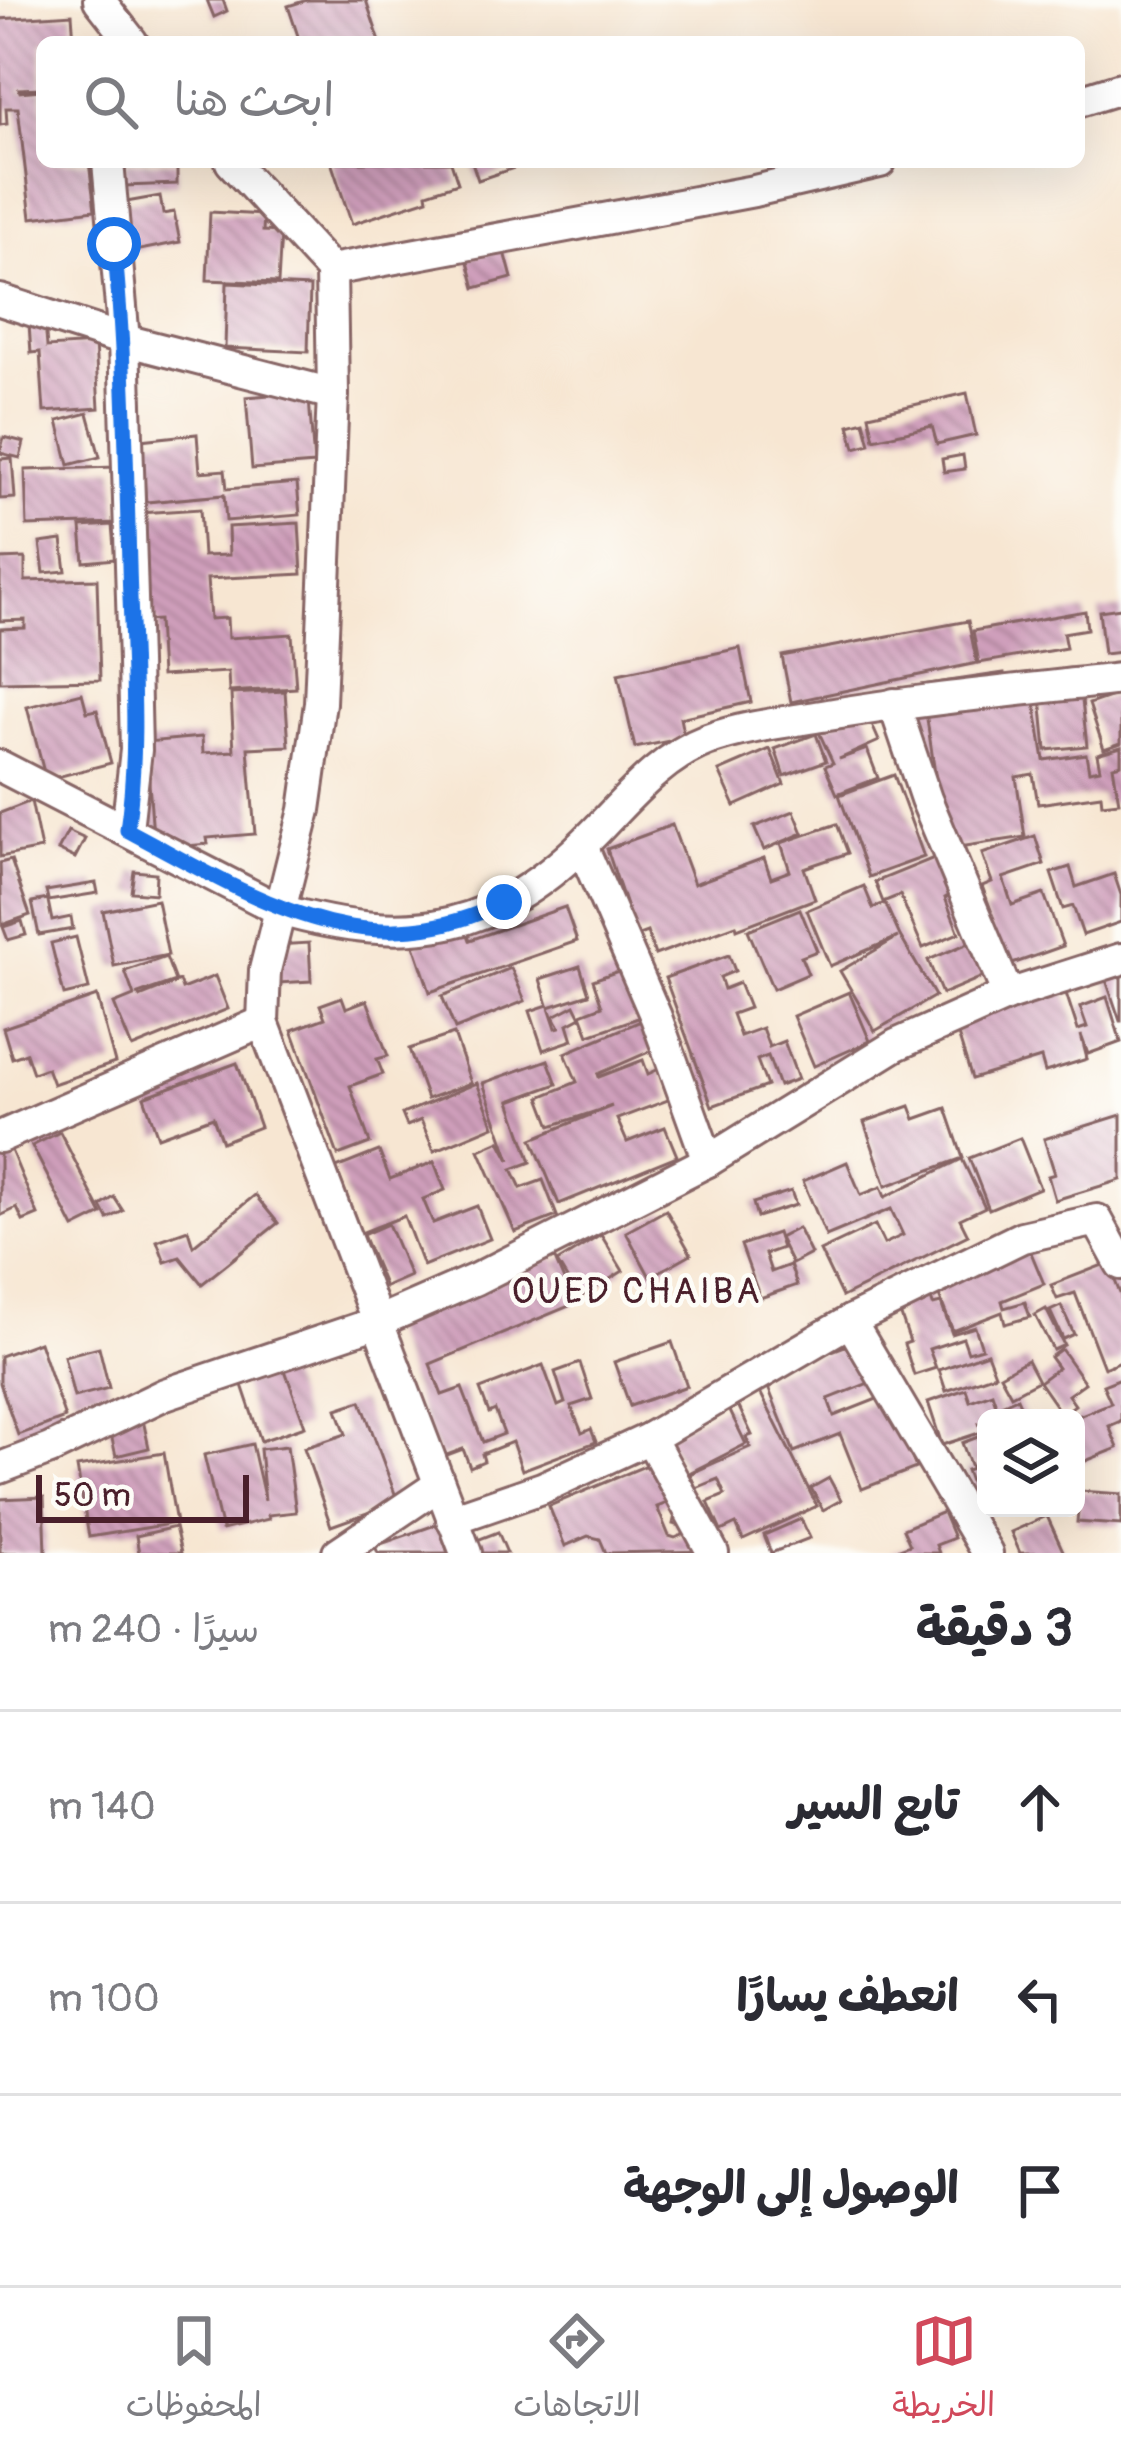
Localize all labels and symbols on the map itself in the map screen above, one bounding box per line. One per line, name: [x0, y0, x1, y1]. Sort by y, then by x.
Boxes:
route start: [87, 217, 141, 271]
route end: [477, 875, 531, 929]
district label: OUED CHAIBA: [511, 1269, 763, 1314]
scale bar: [36, 1469, 249, 1522]

